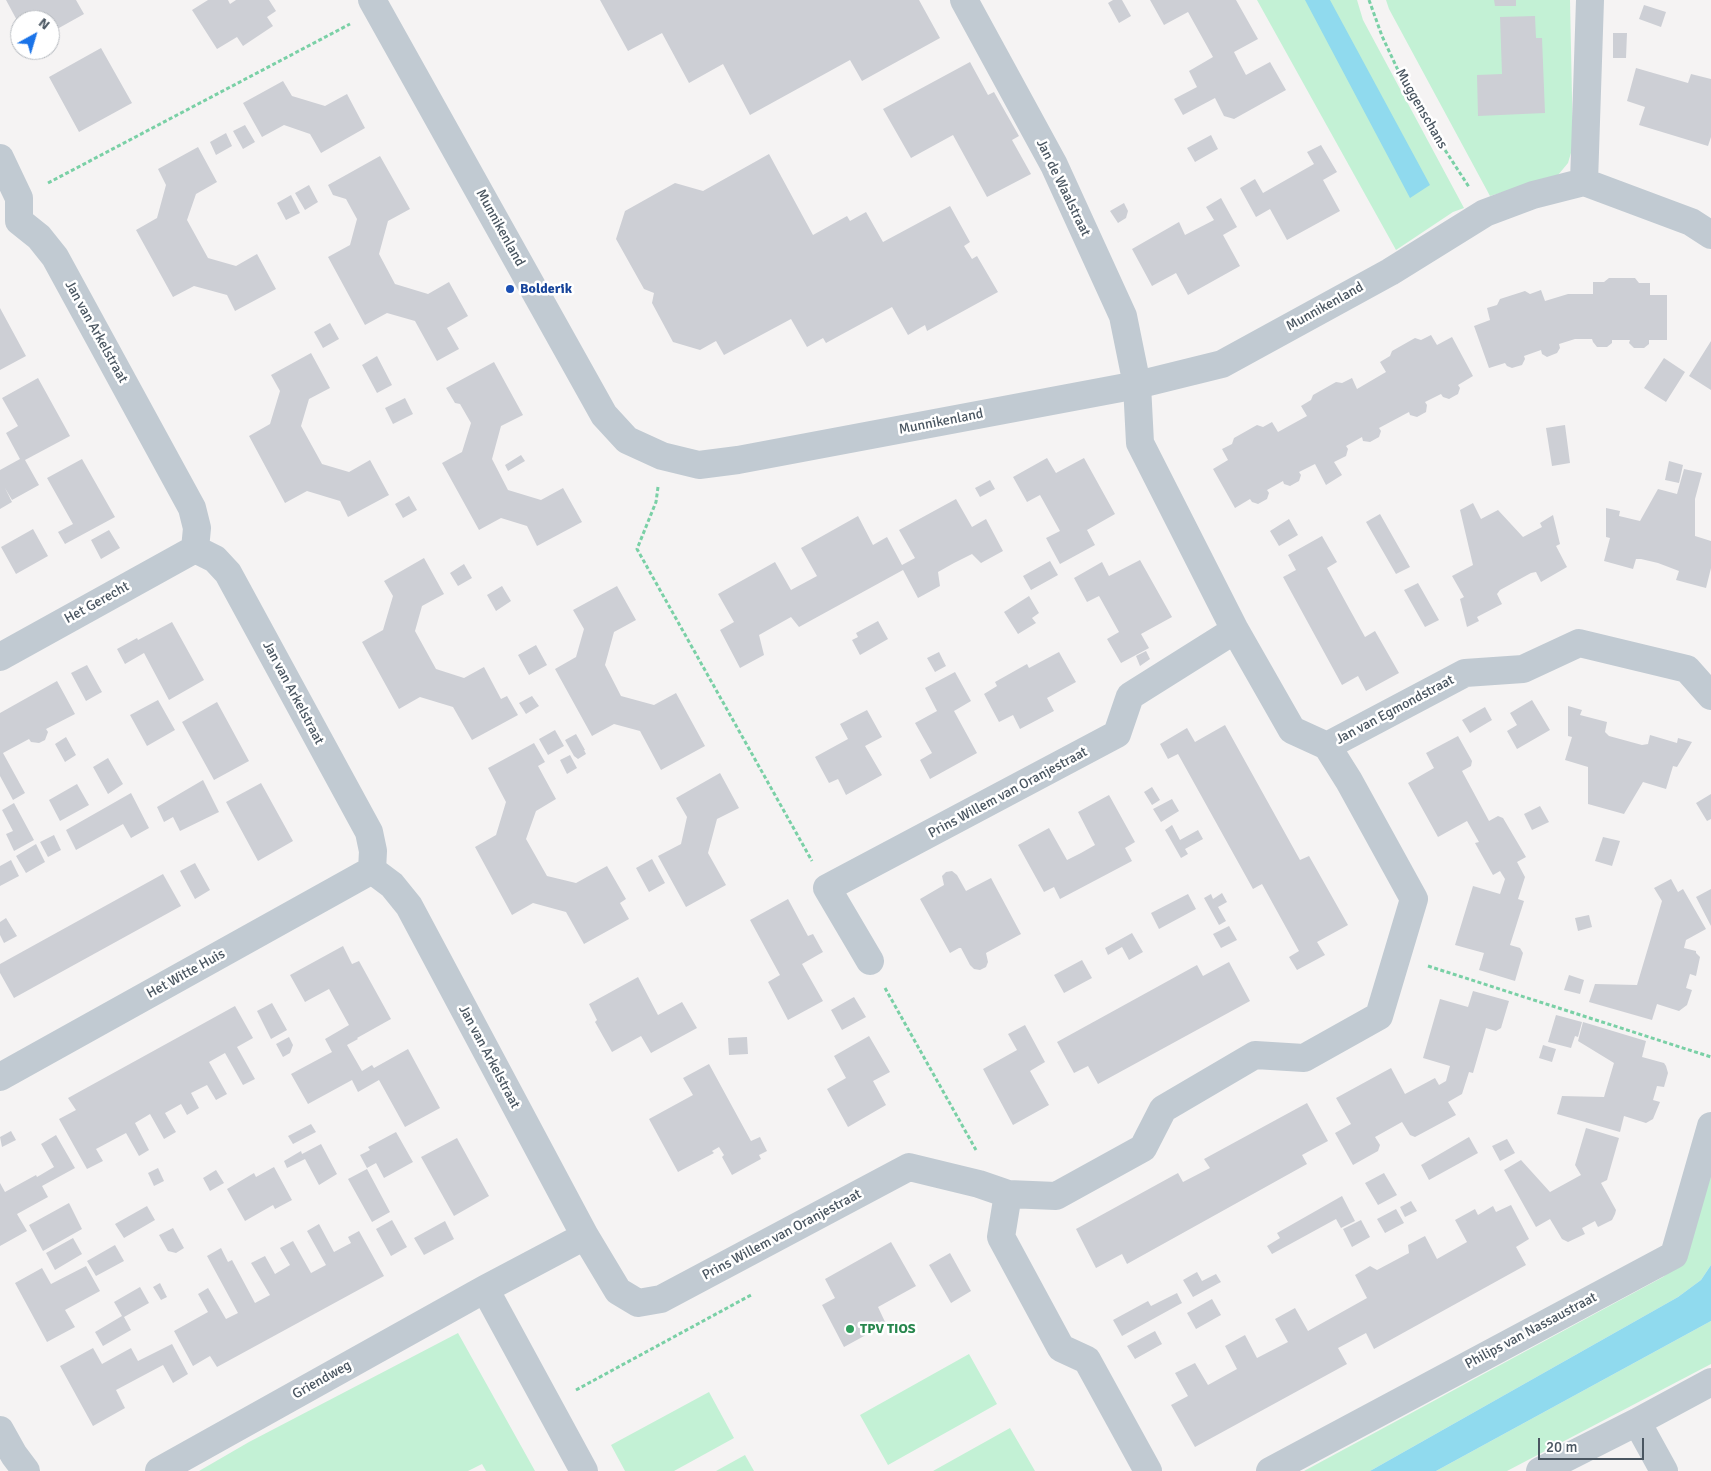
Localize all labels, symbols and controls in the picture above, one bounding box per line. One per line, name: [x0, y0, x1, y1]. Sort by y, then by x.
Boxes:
north arrow: [10, 10, 60, 60]
text: N: [35, 14, 53, 33]
street label: Muggenschans: [1391, 66, 1451, 152]
street label: Jan de Waalstraat: [1032, 137, 1094, 239]
street label: Munnikenland: [472, 186, 528, 270]
street label: Jan van Arkelstraat: [61, 278, 131, 386]
street label: Munnikenland: [1283, 279, 1367, 335]
place label: Bolderik: [520, 281, 572, 297]
marker: Bolderik: [504, 283, 516, 295]
street label: Munnikenland: [897, 406, 985, 438]
street label: Het Gerecht: [62, 578, 132, 628]
street label: Jan van Arkelstraat: [259, 639, 327, 747]
street label: Jan van Egmondstraat: [1333, 672, 1457, 748]
street label: Prins Willem van Oranjestraat: [926, 744, 1090, 842]
street label: Het Witte Huis: [144, 946, 228, 1002]
street label: Jan van Arkelstraat: [455, 1003, 523, 1111]
street label: Prins Willem van Oranjestraat: [700, 1186, 864, 1284]
street label: Philips van Nassaustraat: [1462, 1289, 1600, 1373]
place label: TPV TIOS: [860, 1321, 916, 1337]
marker: TPV TIOS: [844, 1323, 856, 1335]
street label: Griendweg: [290, 1357, 354, 1403]
scale bar: [1541, 1428, 1647, 1460]
text: 20 m: [1546, 1438, 1577, 1456]

